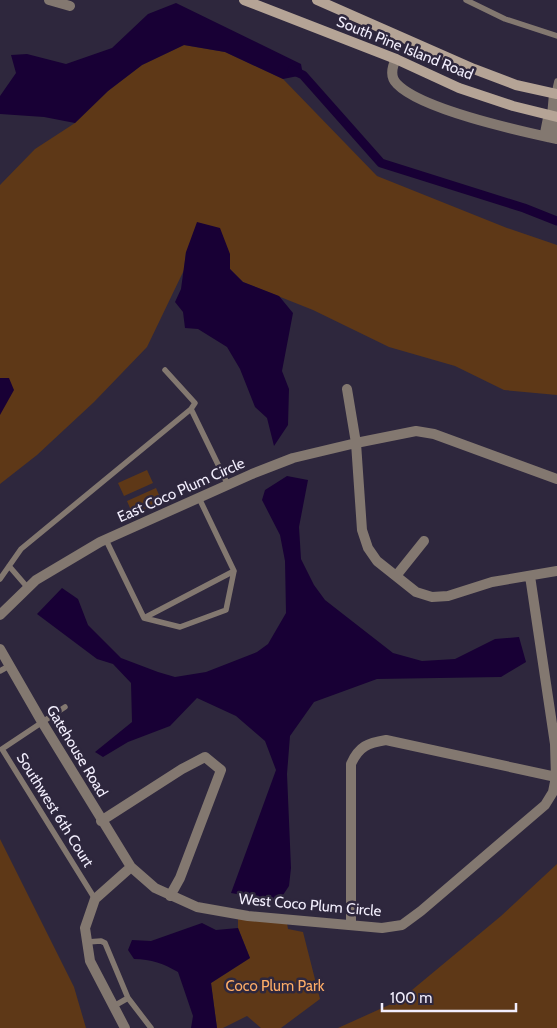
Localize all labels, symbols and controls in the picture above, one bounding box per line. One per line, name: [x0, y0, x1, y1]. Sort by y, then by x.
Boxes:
street label: South Pine Island Road: [334, 12, 476, 84]
street label: East Coco Plum Circle: [114, 454, 248, 526]
street label: Gatehouse Road: [43, 702, 111, 800]
street label: Southwest 6th Court: [13, 750, 97, 870]
street label: West Coco Plum Circle: [238, 890, 383, 920]
park label: Coco Plum Park: [225, 977, 325, 995]
scale bar: [382, 980, 516, 1012]
text: 100 m: [390, 989, 432, 1007]

